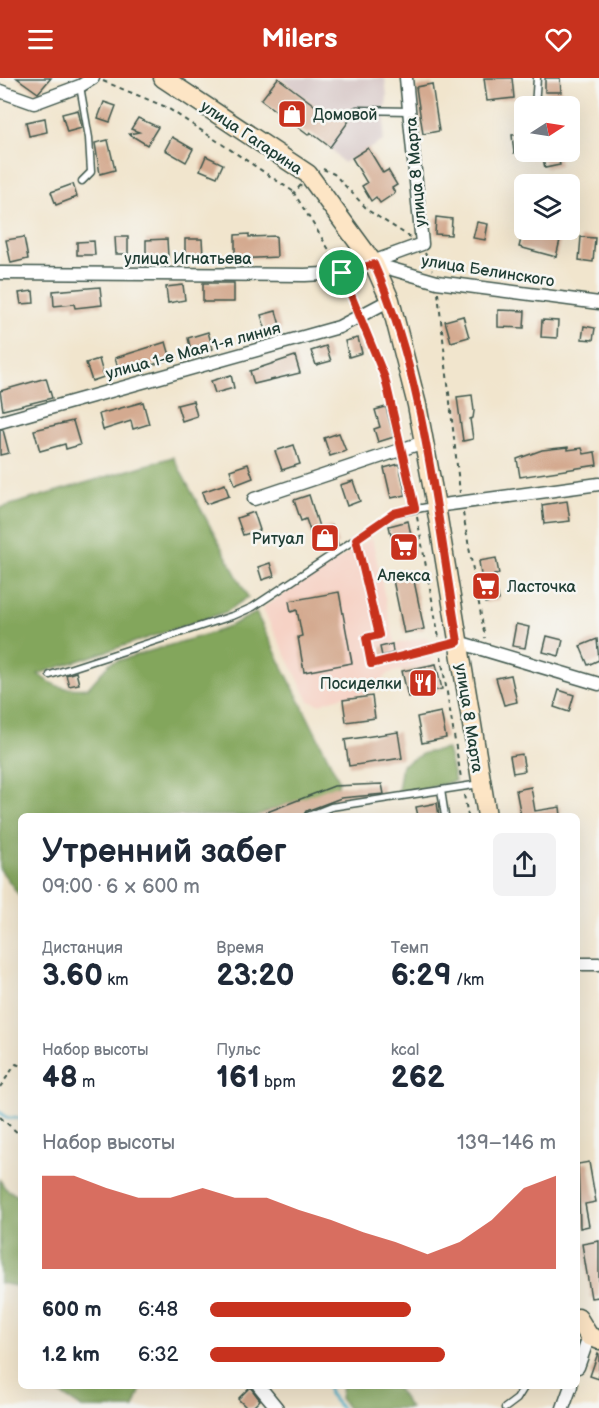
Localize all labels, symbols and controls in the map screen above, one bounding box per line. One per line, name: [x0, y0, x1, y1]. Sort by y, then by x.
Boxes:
icon: menu: [24, 23, 57, 56]
text: Milers: [261, 23, 338, 55]
icon: heart: [542, 23, 575, 56]
north arrow: [514, 96, 580, 162]
map controls: [514, 96, 580, 240]
street label: улица Гагарина: [197, 97, 306, 180]
shop icon: Домовой: [276, 98, 308, 130]
place label: Домовой: [313, 106, 377, 125]
street label: улица 8 Марта: [402, 116, 431, 228]
button: layers: [514, 174, 580, 240]
pin: [316, 247, 367, 298]
street label: улица Игнатьева: [124, 250, 252, 269]
street label: улица Белинского: [420, 252, 556, 291]
icon: arrive: [325, 256, 358, 289]
street label: улица 1-е Мая 1-я линия: [104, 319, 283, 384]
shop icon: Ритуал: [309, 522, 341, 554]
place label: Ритуал: [252, 530, 304, 549]
supermarket icon: Алекса: [388, 531, 420, 563]
place label: Алекса: [376, 567, 431, 586]
supermarket icon: Ласточка: [470, 570, 502, 602]
place label: Ласточка: [506, 578, 576, 597]
street label: улица 8 Марта: [451, 662, 487, 775]
restaurant icon: Посиделки: [407, 667, 439, 699]
place label: Посиделки: [320, 675, 402, 694]
text: Утренний забег: [42, 832, 287, 872]
button: share: [493, 833, 556, 896]
text: 09:00 · 6 × 600 m: [42, 875, 200, 899]
text: Дистанция: [42, 939, 123, 958]
text: Время: [216, 939, 264, 958]
text: Темп: [391, 939, 429, 958]
text: 3.60: [42, 958, 103, 994]
text: 23:20: [216, 958, 294, 994]
text: 6:29: [391, 958, 452, 994]
text: km: [103, 971, 128, 990]
text: /km: [452, 971, 484, 990]
text: Набор высоты: [42, 1041, 149, 1060]
text: Пульс: [216, 1041, 261, 1060]
text: kcal: [391, 1041, 419, 1060]
text: 48: [42, 1060, 78, 1096]
text: 161: [216, 1060, 260, 1096]
text: 262: [391, 1060, 445, 1096]
text: m: [78, 1073, 95, 1092]
text: bpm: [260, 1073, 296, 1092]
text: Набор высоты: [42, 1131, 175, 1155]
text: 139–146 m: [457, 1131, 556, 1155]
text: 600 m: [42, 1298, 102, 1322]
text: 6:48: [138, 1298, 178, 1322]
text: 1.2 km: [42, 1343, 100, 1367]
text: 6:32: [138, 1343, 178, 1367]

